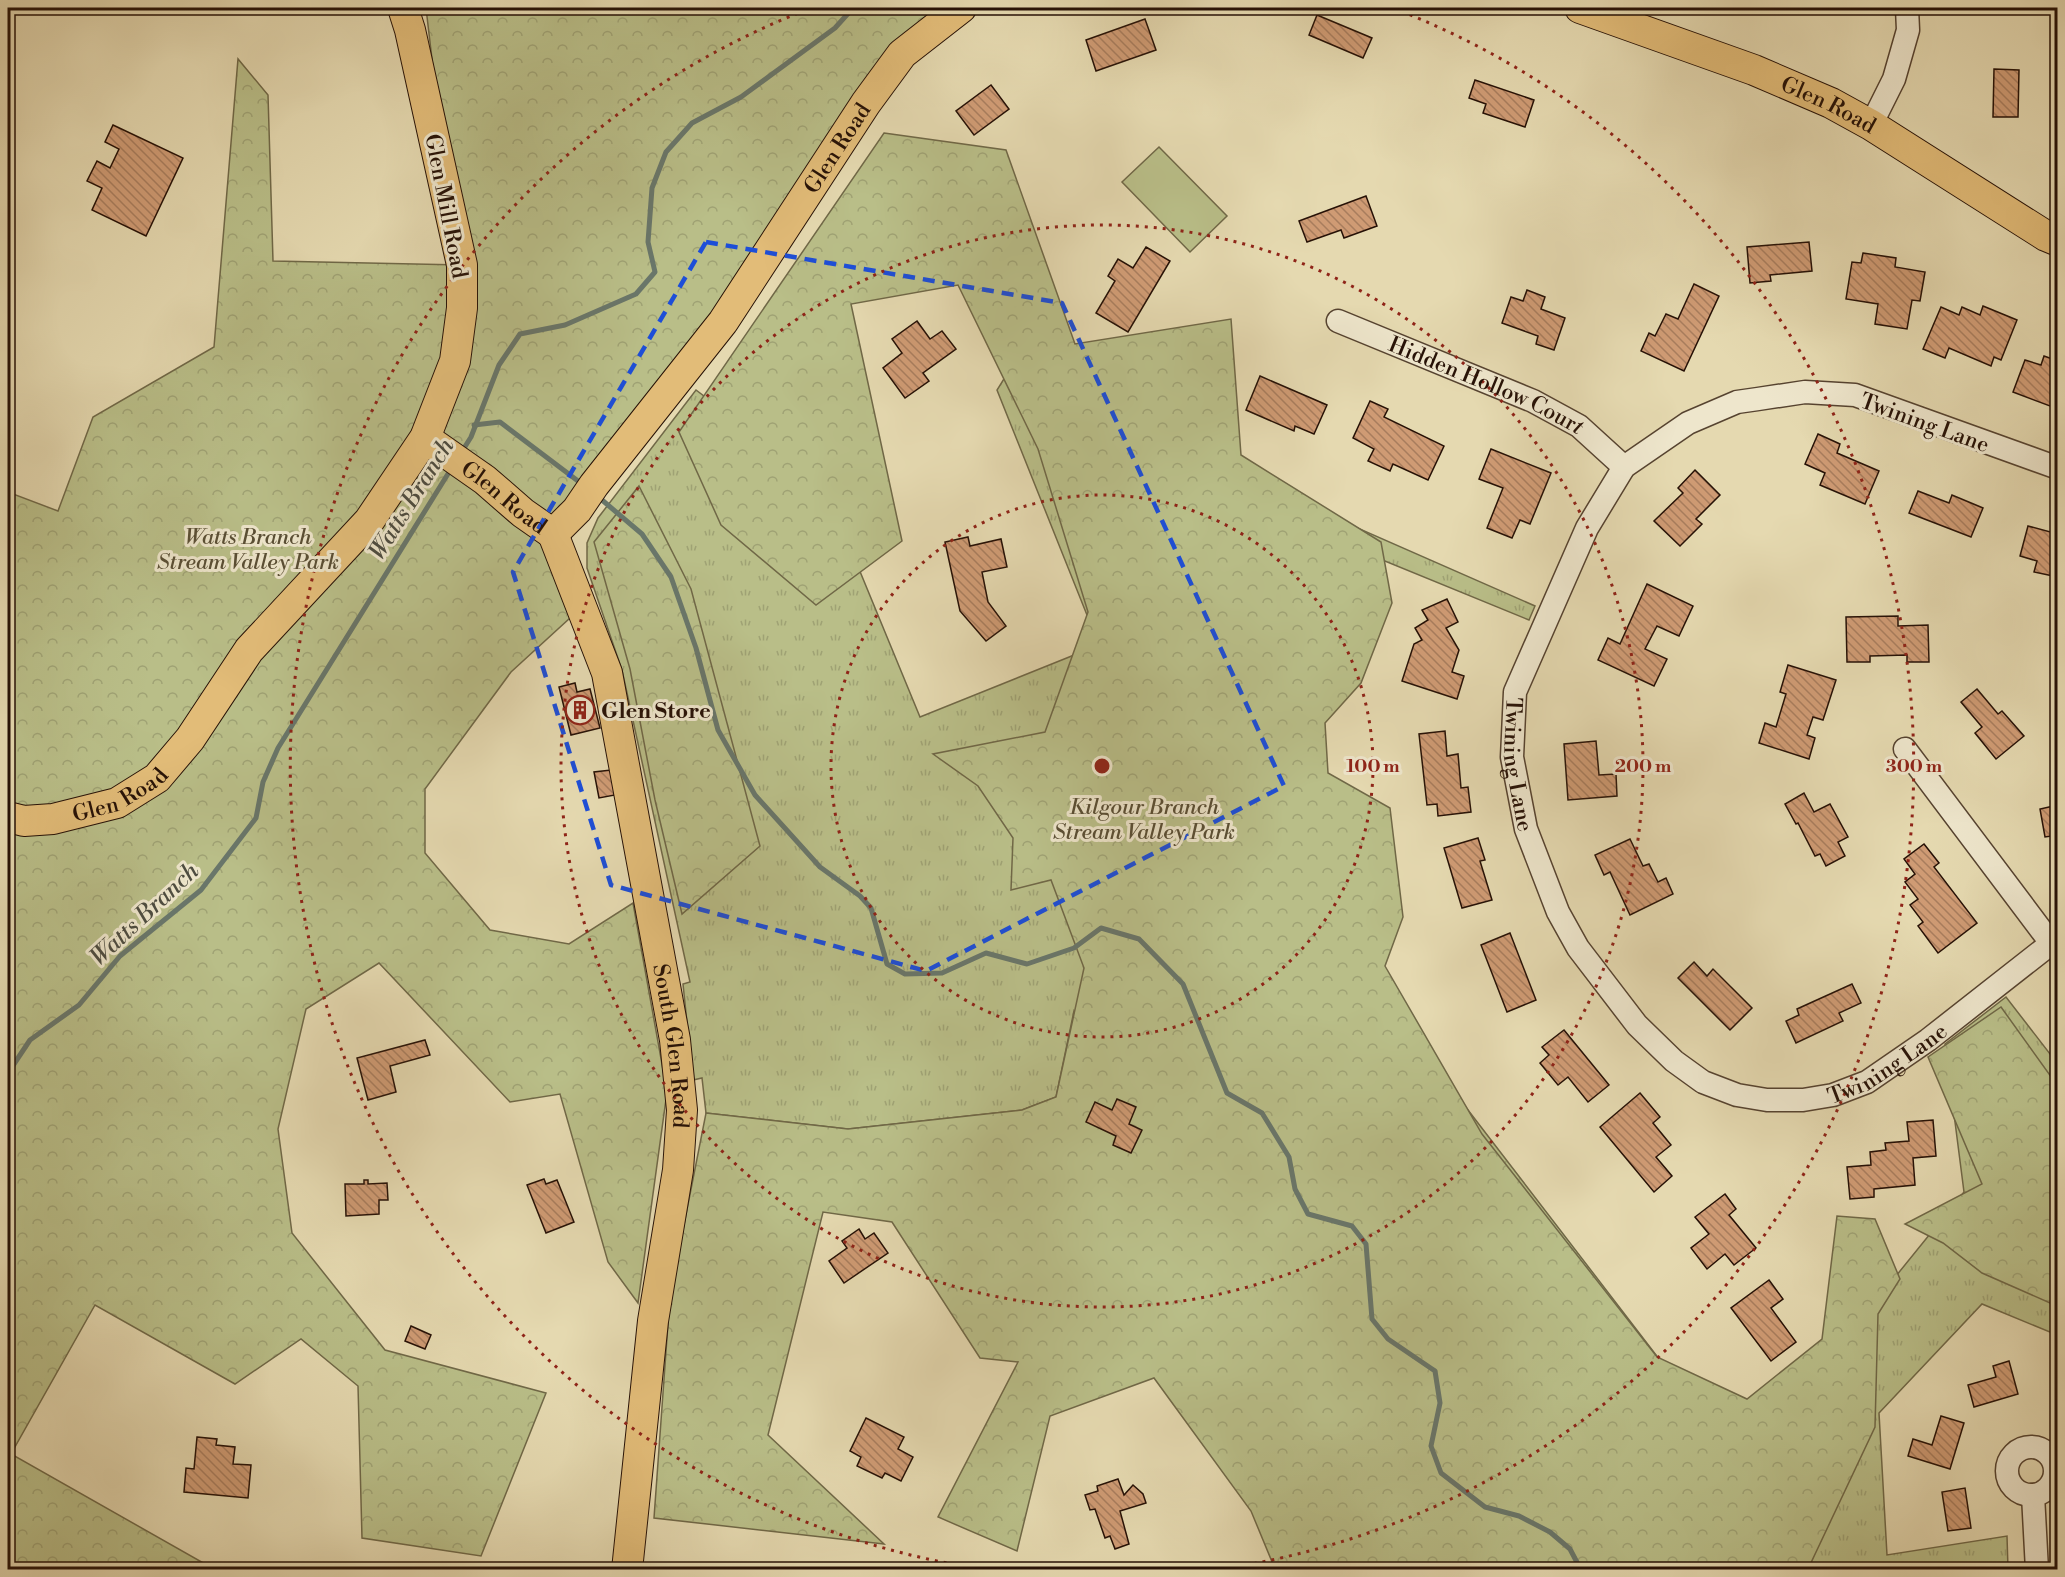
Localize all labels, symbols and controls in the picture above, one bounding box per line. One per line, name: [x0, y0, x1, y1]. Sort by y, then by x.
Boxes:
street label: Glen Road: [1777, 71, 1881, 140]
street label: Glen Road: [799, 98, 878, 199]
street label: Glen Mill Road: [418, 132, 473, 281]
street label: Hidden Hollow Court: [1384, 331, 1591, 440]
street label: Twining Lane: [1856, 388, 1993, 459]
water label: Watts Branch: [362, 432, 462, 566]
street label: Glen Road: [455, 456, 552, 541]
park label: Watts Branch Stream Valley Park: [157, 524, 339, 576]
building icon: Glen Store: [564, 694, 596, 726]
street label: Twining Lane: [1497, 697, 1538, 834]
place label: Glen Store: [601, 698, 711, 725]
text: 100 m: [1346, 755, 1400, 778]
text: 200 m: [1615, 755, 1672, 778]
text: 300 m: [1886, 755, 1943, 778]
centre of rings: [1092, 756, 1112, 776]
street label: Glen Road: [70, 763, 175, 829]
park label: Kilgour Branch Stream Valley Park: [1053, 794, 1235, 846]
water label: Watts Branch: [84, 856, 206, 973]
street label: South Glen Road: [646, 962, 694, 1129]
street label: Twining Lane: [1824, 1018, 1953, 1111]

